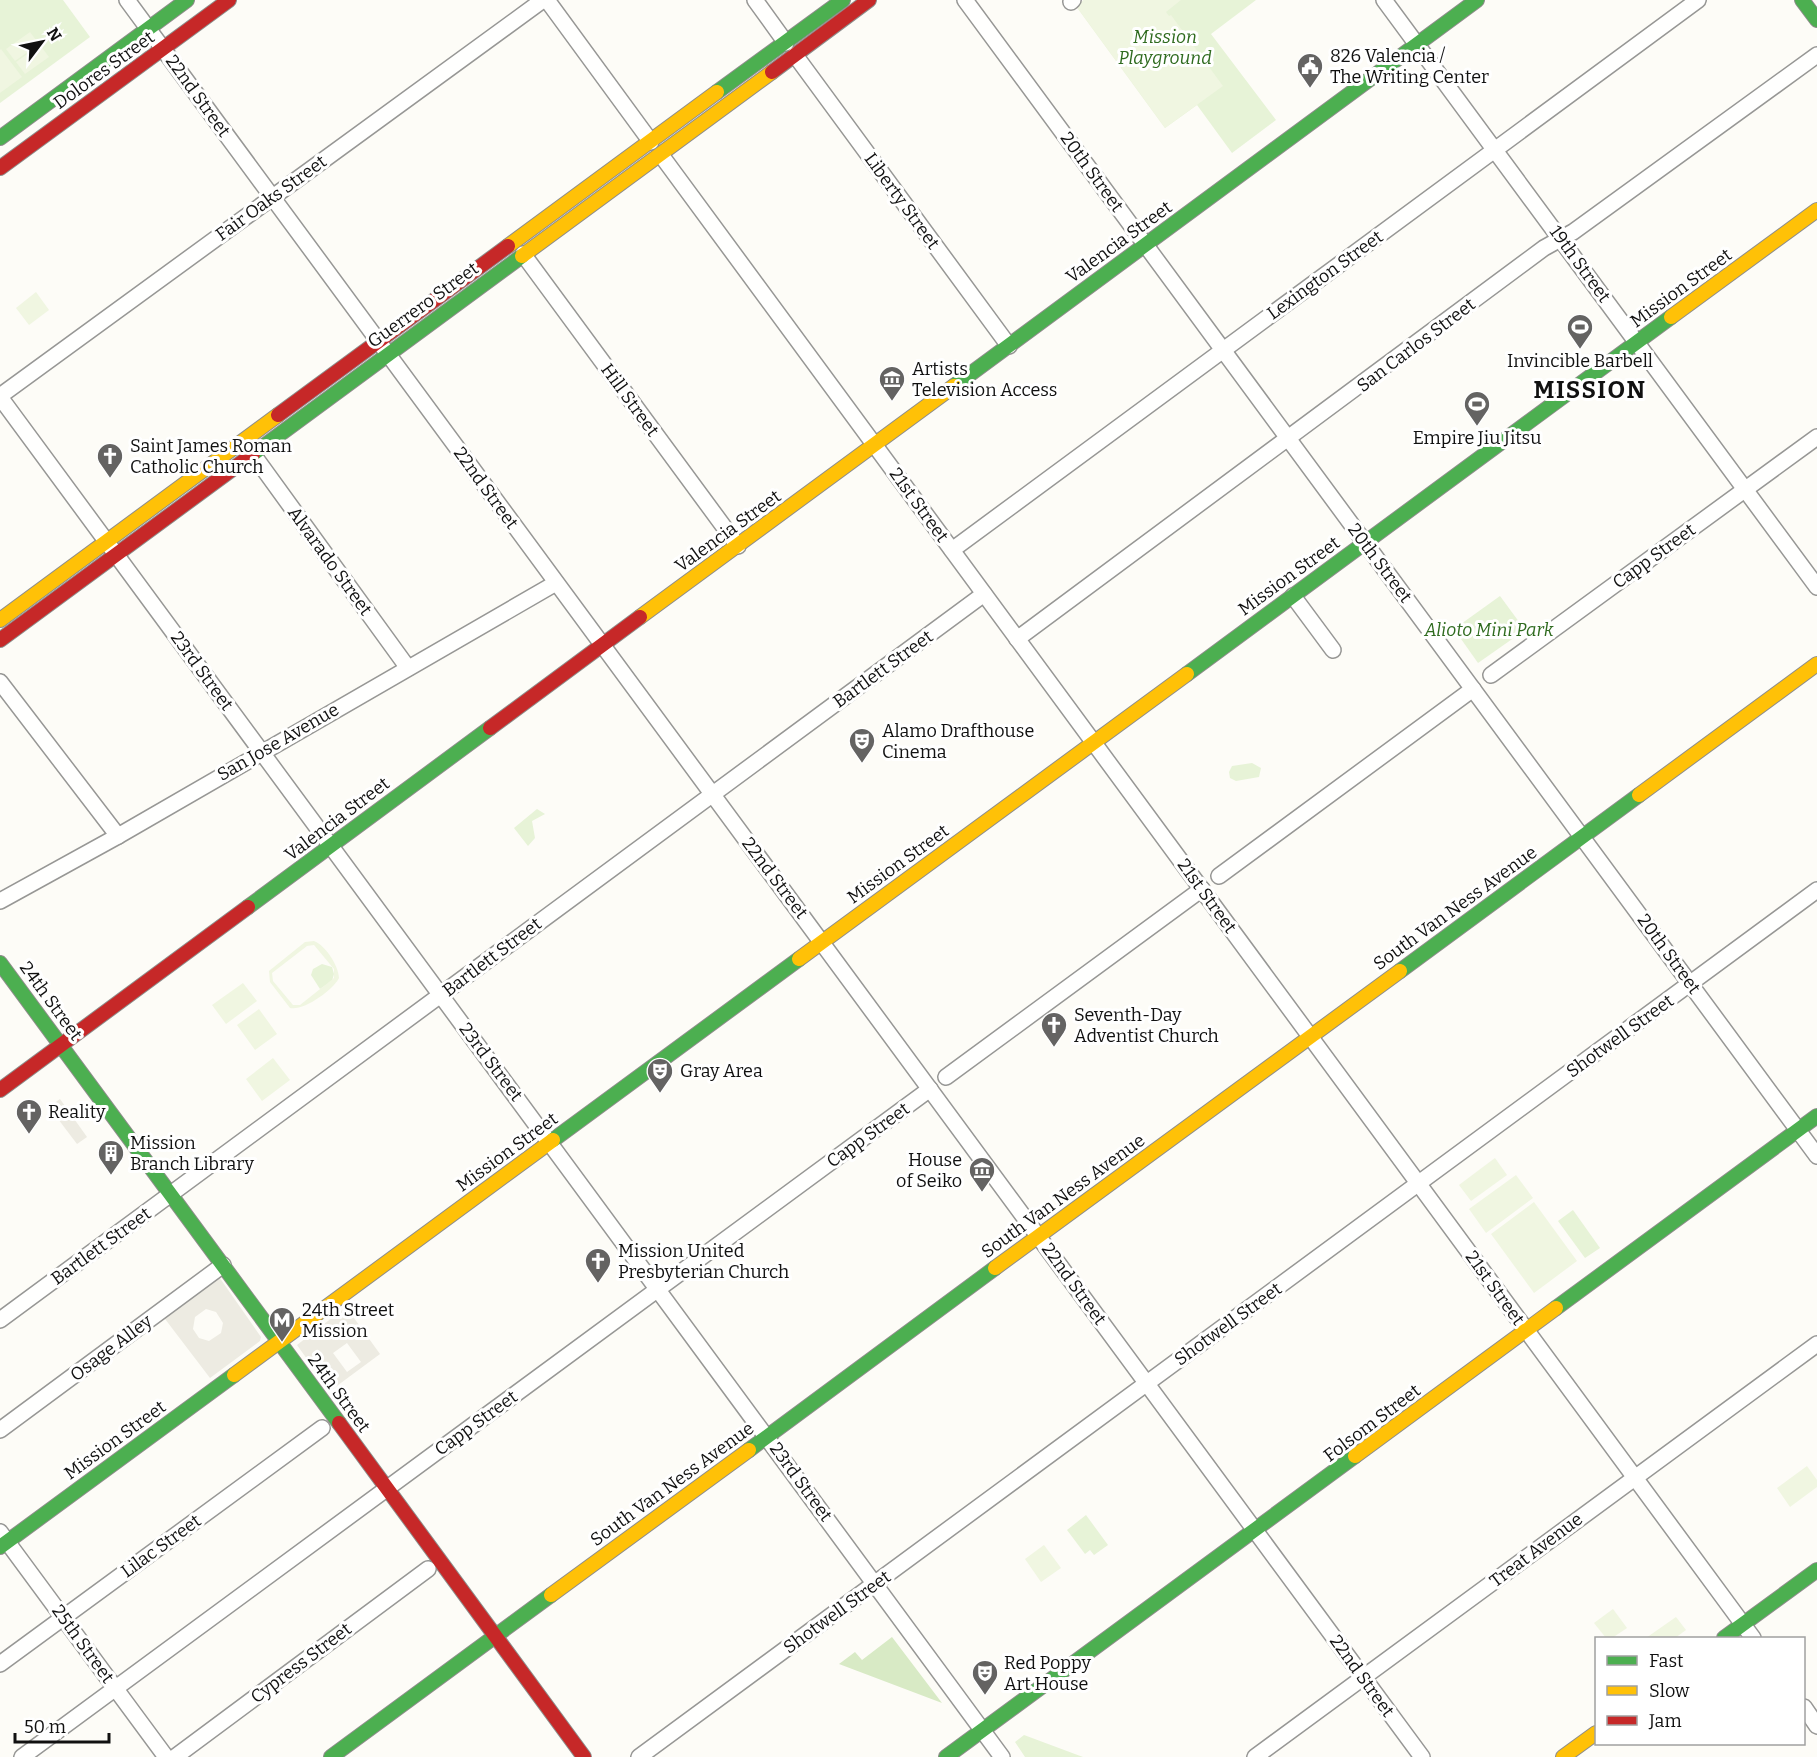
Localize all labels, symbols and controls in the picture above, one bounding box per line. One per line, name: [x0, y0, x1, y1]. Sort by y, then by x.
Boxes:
north arrow: [12, 12, 72, 72]
text: N: [43, 24, 66, 45]
street label: Dolores Street: [49, 26, 159, 114]
park label: Mission Playground: [1118, 26, 1212, 69]
place label: 826 Valencia / The Writing Center: [1330, 45, 1489, 88]
street label: 22nd Street: [161, 51, 235, 142]
public building icon: 826 Valencia / The Writing Center: [1295, 51, 1325, 89]
street label: 20th Street: [1056, 128, 1129, 217]
street label: Liberty Street: [860, 149, 945, 254]
street label: Fair Oaks Street: [211, 150, 331, 246]
street label: Valencia Street: [1062, 196, 1177, 288]
street label: 19th Street: [1545, 221, 1616, 307]
street label: Lexington Street: [1263, 225, 1388, 324]
street label: Mission Street: [1626, 244, 1736, 332]
street label: Guerrero Street: [363, 257, 483, 353]
street label: San Carlos Street: [1352, 293, 1480, 397]
sports icon: Invincible Barbell: [1565, 312, 1595, 350]
place label: Invincible Barbell: [1507, 350, 1653, 372]
place label: Artists Television Access: [912, 358, 1057, 401]
street label: Hill Street: [596, 359, 664, 441]
museum icon: Artists Television Access: [877, 364, 907, 402]
district label: MISSION: [1533, 376, 1647, 404]
sports icon: Empire Jiu Jitsu: [1462, 389, 1492, 427]
place label: Empire Jiu Jitsu: [1413, 427, 1541, 449]
place label: Saint James Roman Catholic Church: [130, 435, 293, 478]
church icon: Saint James Roman Catholic Church: [95, 441, 125, 479]
street label: 22nd Street: [449, 443, 523, 534]
street label: 21st Street: [885, 463, 954, 547]
street label: Valencia Street: [671, 485, 786, 577]
street label: Alvarado Street: [283, 502, 377, 620]
street label: Capp Street: [1608, 518, 1700, 593]
street label: 20th Street: [1343, 519, 1417, 607]
street label: Mission Street: [1234, 532, 1344, 620]
park label: Alioto Mini Park: [1423, 619, 1554, 641]
street label: Bartlett Street: [829, 625, 938, 713]
street label: 23rd Street: [166, 627, 238, 715]
street label: San Jose Avenue: [213, 698, 343, 786]
place label: Alamo Drafthouse Cinema: [882, 720, 1034, 763]
theatre icon: Alamo Drafthouse Cinema: [847, 726, 877, 764]
street label: Valencia Street: [280, 772, 394, 866]
street label: Mission Street: [843, 820, 953, 908]
street label: 22nd Street: [737, 833, 813, 923]
street label: South Van Ness Avenue: [1369, 841, 1541, 975]
street label: 21st Street: [1173, 854, 1242, 938]
street label: 20th Street: [1633, 910, 1706, 999]
street label: Bartlett Street: [438, 912, 546, 1001]
street label: 24th Street: [15, 957, 87, 1045]
street label: Shotwell Street: [1562, 989, 1678, 1082]
place label: Seventh-Day Adventist Church: [1074, 1004, 1219, 1047]
church icon: Seventh-Day Adventist Church: [1039, 1010, 1069, 1048]
street label: 23rd Street: [454, 1019, 528, 1106]
theatre icon: Gray Area: [645, 1056, 675, 1094]
place label: Gray Area: [680, 1060, 763, 1082]
church icon: Reality: [14, 1097, 44, 1135]
street label: Capp Street: [822, 1097, 914, 1172]
place label: Reality: [48, 1101, 106, 1123]
street label: Mission Street: [452, 1108, 562, 1196]
street label: South Van Ness Avenue: [977, 1129, 1149, 1263]
place label: Mission Branch Library: [130, 1132, 254, 1175]
building icon: Mission Branch Library: [96, 1138, 126, 1176]
place label: House of Seiko: [896, 1149, 962, 1192]
museum icon: House of Seiko: [967, 1155, 997, 1193]
street label: Bartlett Street: [47, 1202, 156, 1290]
street label: 22nd Street: [1037, 1239, 1111, 1330]
place label: Mission United Presbyterian Church: [618, 1240, 789, 1283]
church icon: Mission United Presbyterian Church: [583, 1246, 613, 1284]
street label: 21st Street: [1461, 1246, 1530, 1330]
street label: Shotwell Street: [1170, 1277, 1286, 1370]
place label: 24th Street Mission: [302, 1299, 395, 1342]
metro station icon: 24th Street Mission: [267, 1305, 297, 1343]
street label: Osage Alley: [66, 1310, 157, 1386]
street label: 24th Street: [303, 1349, 375, 1437]
street label: Folsom Street: [1319, 1379, 1425, 1467]
street label: Capp Street: [430, 1385, 522, 1460]
street label: Mission Street: [60, 1396, 170, 1484]
street label: South Van Ness Avenue: [586, 1417, 758, 1551]
street label: 23rd Street: [765, 1438, 837, 1526]
street label: Treat Avenue: [1485, 1508, 1587, 1592]
street label: Lilac Street: [117, 1509, 206, 1582]
street label: Shotwell Street: [779, 1565, 895, 1658]
street label: 25th Street: [47, 1601, 119, 1688]
street label: Cypress Street: [246, 1618, 356, 1708]
street label: 22nd Street: [1325, 1631, 1399, 1722]
legend: [1595, 1637, 1805, 1745]
text: Fast: [1649, 1650, 1684, 1672]
place label: Red Poppy Art House: [1004, 1652, 1091, 1695]
theatre icon: Red Poppy Art House: [970, 1658, 1000, 1696]
text: Slow: [1649, 1680, 1690, 1702]
scale bar: [15, 1706, 110, 1744]
text: Jam: [1648, 1710, 1682, 1732]
text: 50 m: [24, 1716, 66, 1738]

